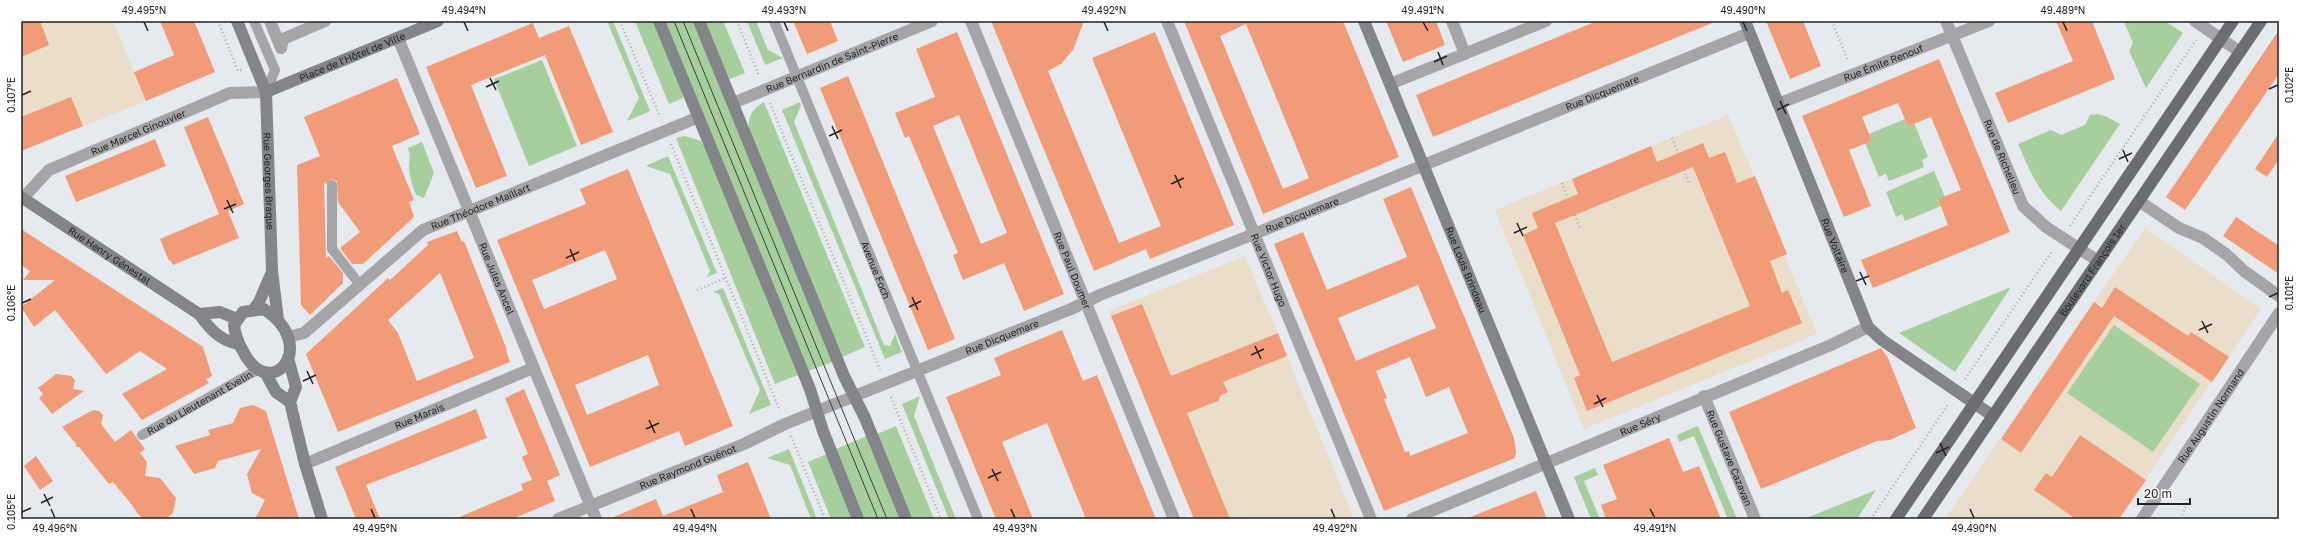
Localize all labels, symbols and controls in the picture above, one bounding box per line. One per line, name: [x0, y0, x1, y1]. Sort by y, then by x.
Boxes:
text: 49.495°N: [122, 4, 166, 16]
text: 49.494°N: [442, 4, 486, 16]
text: 49.493°N: [762, 4, 806, 16]
text: 49.492°N: [1082, 4, 1126, 16]
text: 49.491°N: [1402, 4, 1444, 16]
text: 49.490°N: [1721, 4, 1766, 16]
text: 49.489°N: [2041, 4, 2085, 16]
street label: Place de l'Hôtel de Ville: [297, 29, 407, 84]
street label: Rue Bernardin de Saint-Pierre: [764, 30, 900, 95]
street label: Rue Émile Renouf: [1842, 41, 1925, 84]
text: 0.102°E: [2283, 67, 2295, 103]
street label: Rue Dicquemare: [1564, 72, 1641, 113]
text: 0.107°E: [5, 77, 17, 113]
street label: Rue Marcel Ginouvier: [89, 107, 187, 158]
street label: Rue de Richelieu: [1982, 117, 2023, 196]
street label: Rue Georges Braque: [261, 132, 277, 230]
street label: Rue Théodore Maillart: [429, 181, 532, 232]
street label: Rue Dicquemare: [1263, 194, 1341, 235]
street label: Rue Voltaire: [1819, 216, 1852, 275]
street label: Boulevard François 1er: [2056, 221, 2128, 318]
street label: Rue Henry Génestal: [66, 224, 153, 287]
street label: Rue Louis Brindeau: [1443, 225, 1490, 315]
street label: Rue Paul Doumer: [1051, 230, 1094, 311]
street label: Rue Victor Hugo: [1249, 232, 1289, 308]
street label: Avenue Foch: [859, 239, 893, 301]
street label: Rue Jules Ancel: [477, 241, 517, 316]
text: 0.101°E: [2283, 276, 2295, 310]
text: 0.106°E: [5, 285, 17, 321]
street label: Rue Dicquemare: [963, 317, 1041, 357]
street label: Rue Augustin Normand: [2175, 366, 2246, 465]
street label: Rue du Lieutenant Evelin: [145, 368, 254, 437]
street label: Rue Marais: [393, 400, 446, 432]
street label: Rue Gustave Cazavan: [1704, 408, 1755, 508]
street label: Rue Séry: [1618, 410, 1663, 438]
street label: Rue Raymond Guénot: [638, 442, 738, 492]
scale bar: [2138, 480, 2190, 506]
text: 20 m: [2144, 486, 2172, 501]
text: 0.105°E: [5, 494, 17, 530]
text: 49.496°N: [33, 522, 77, 534]
text: 49.495°N: [353, 522, 397, 534]
text: 49.494°N: [673, 522, 717, 534]
text: 49.493°N: [993, 522, 1037, 534]
text: 49.492°N: [1313, 522, 1357, 534]
text: 49.491°N: [1634, 522, 1676, 534]
text: 49.490°N: [1952, 522, 1997, 534]

